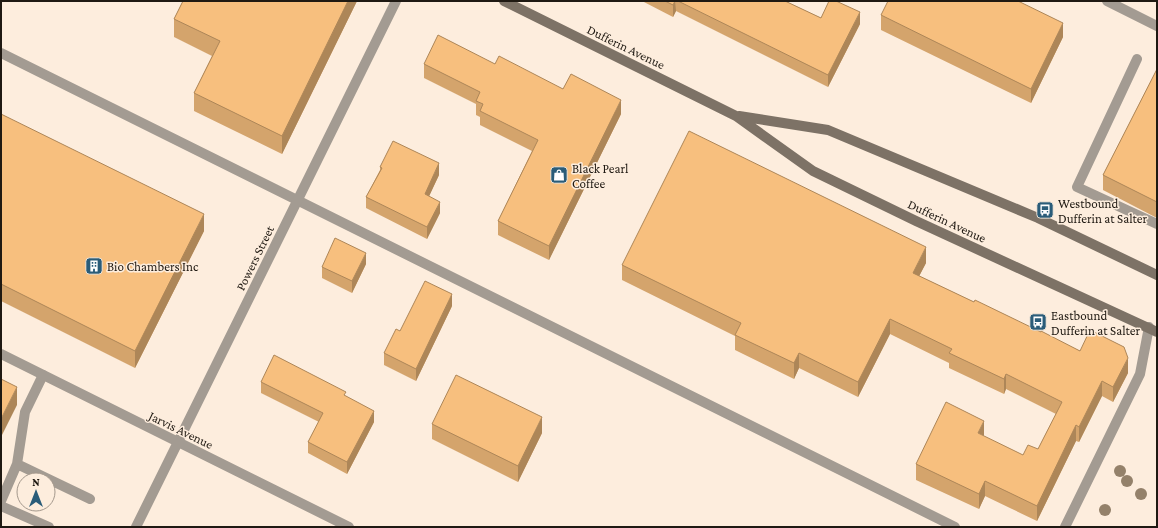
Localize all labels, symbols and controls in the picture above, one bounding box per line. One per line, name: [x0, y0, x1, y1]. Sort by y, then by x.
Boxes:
street label: Dufferin Avenue: [585, 22, 668, 72]
place label: Black Pearl Coffee: [572, 161, 629, 191]
shop icon: Black Pearl Coffee: [549, 165, 569, 185]
street label: Dufferin Avenue: [905, 196, 989, 246]
place label: Westbound Dufferin at Salter: [1058, 196, 1148, 226]
bus stop icon: Westbound Dufferin at Salter: [1035, 200, 1055, 220]
street label: Powers Street: [233, 222, 277, 293]
building icon: Bio Chambers Inc: [84, 256, 104, 276]
place label: Bio Chambers Inc: [107, 259, 199, 274]
place label: Eastbound Dufferin at Salter: [1051, 308, 1141, 338]
bus stop icon: Eastbound Dufferin at Salter: [1028, 312, 1048, 332]
street label: Jarvis Avenue: [145, 408, 216, 452]
north arrow: [16, 472, 56, 512]
text: N: [32, 476, 40, 488]

